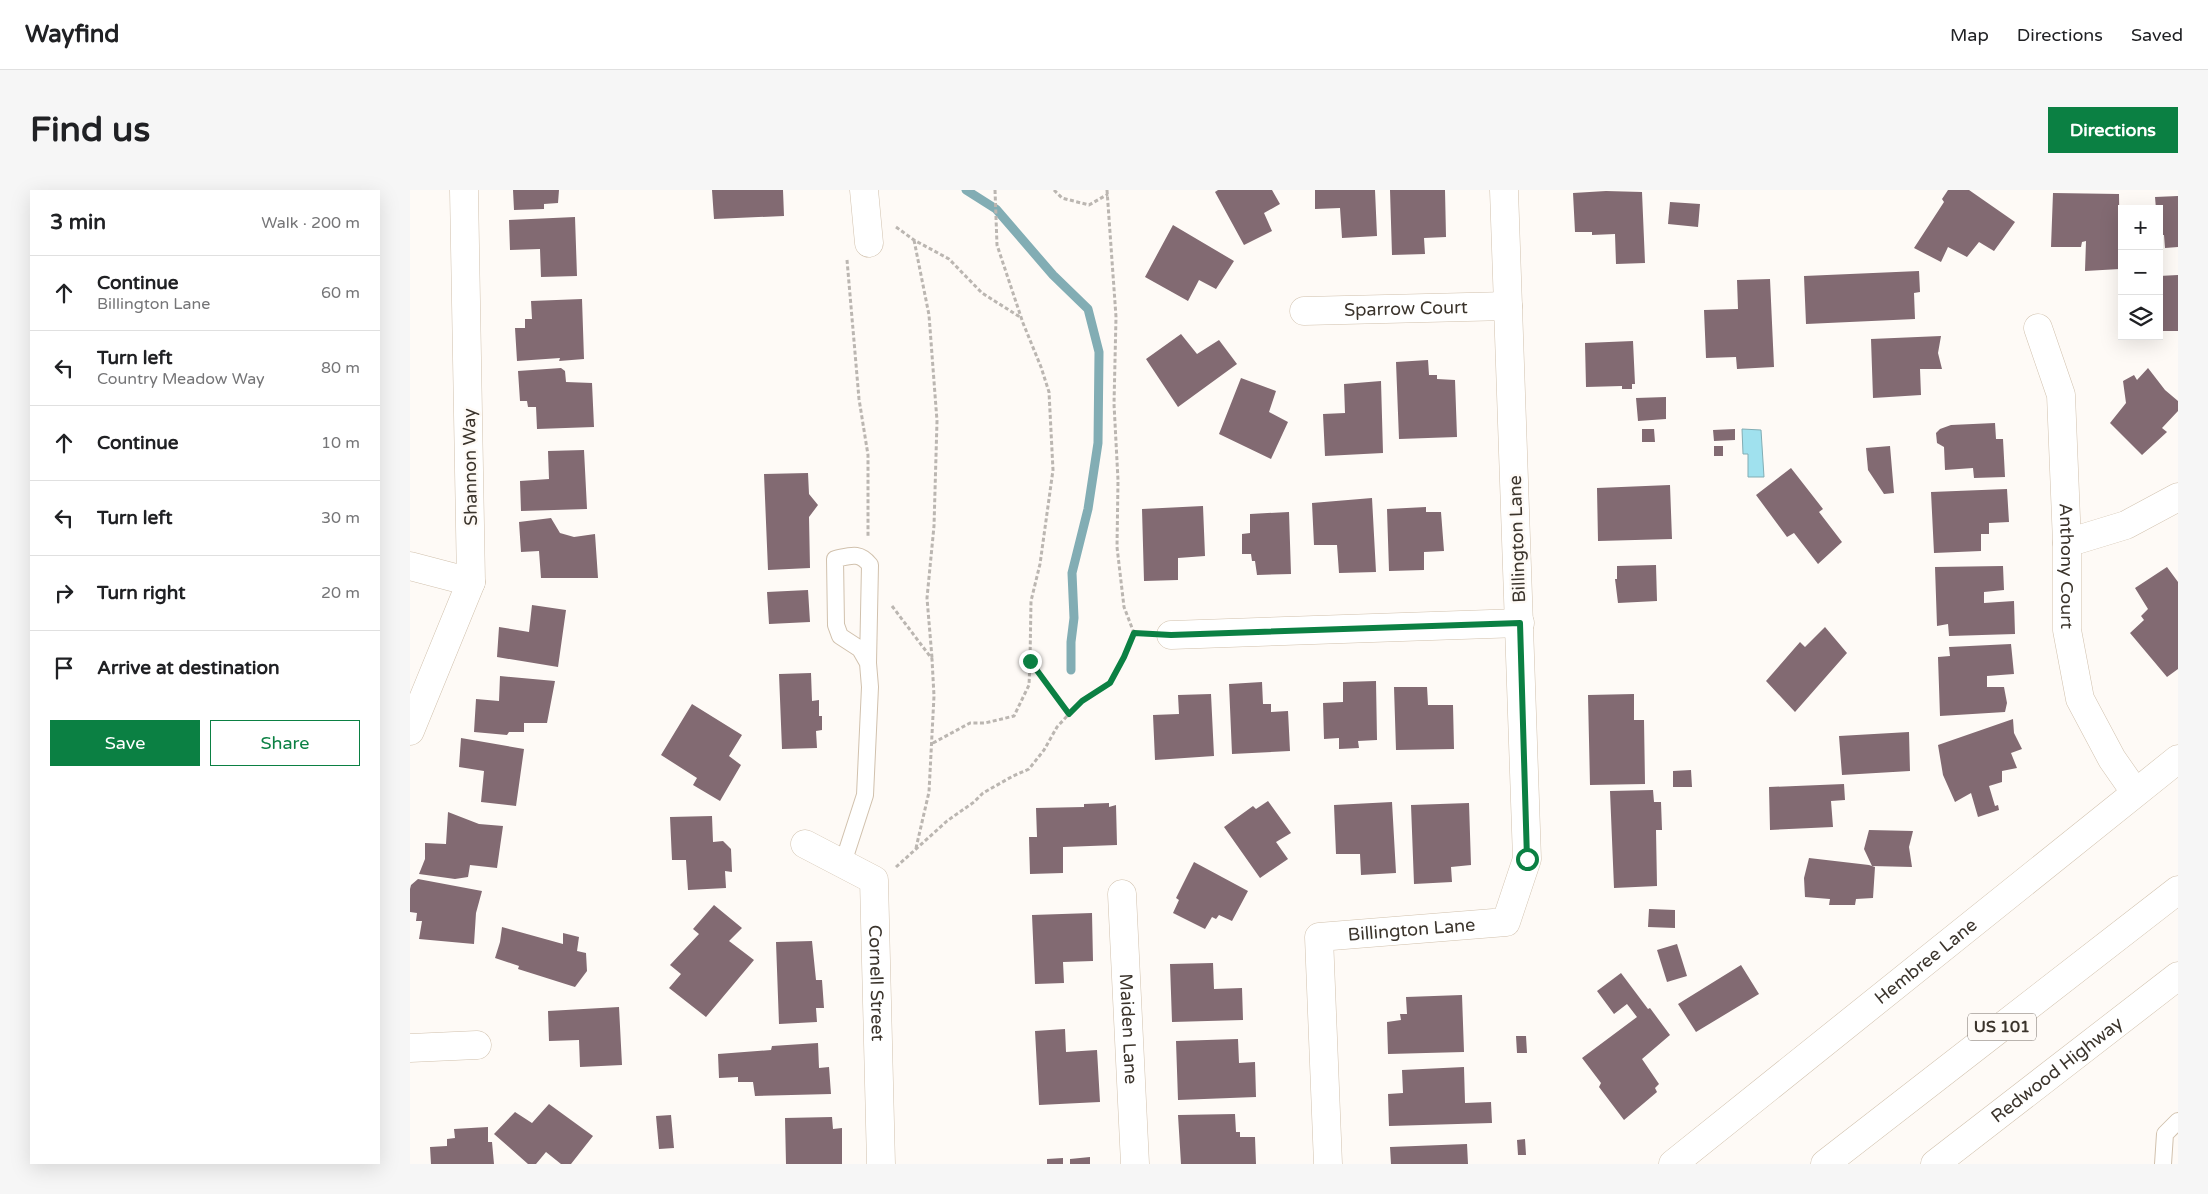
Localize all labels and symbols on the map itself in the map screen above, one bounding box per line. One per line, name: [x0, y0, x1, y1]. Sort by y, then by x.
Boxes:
street label: Sparrow Court: [1344, 296, 1468, 321]
street label: Shannon Way: [458, 408, 482, 526]
street label: Billington Lane: [1504, 475, 1530, 603]
street label: Anthony Court: [2054, 503, 2078, 629]
route end: [1019, 650, 1042, 673]
route start: [1516, 848, 1539, 871]
street label: Billington Lane: [1347, 914, 1476, 946]
street label: Hembree Lane: [1870, 914, 1981, 1009]
street label: Cornell Street: [864, 925, 889, 1042]
street label: Maiden Lane: [1115, 973, 1142, 1085]
street label: Redwood Highway: [1987, 1012, 2127, 1128]
road number: US 101: [1968, 1014, 2036, 1040]

